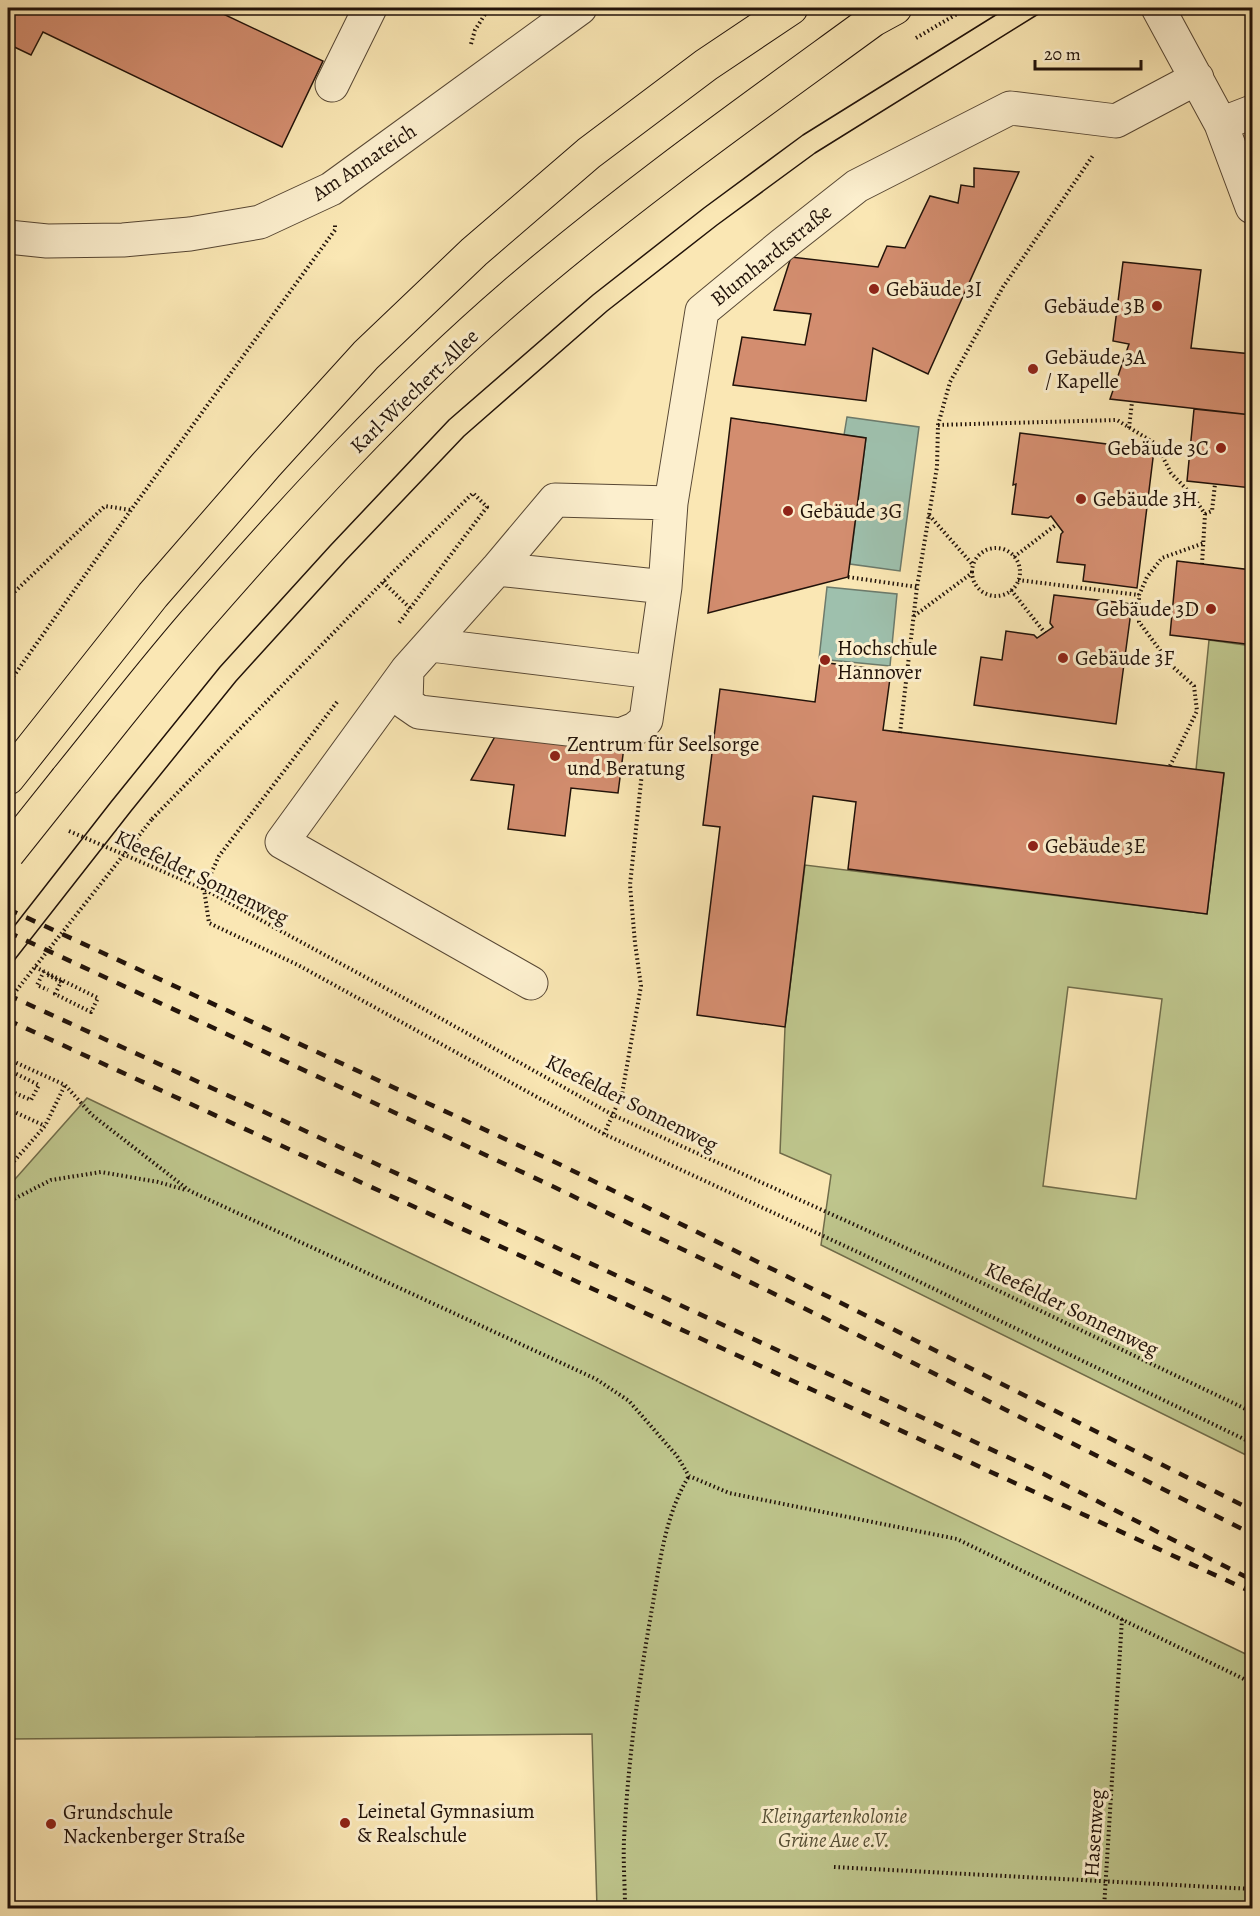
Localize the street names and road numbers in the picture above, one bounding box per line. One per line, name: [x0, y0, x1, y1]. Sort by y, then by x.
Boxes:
street label: Am Annateich: [305, 117, 422, 208]
street label: Blumhardtstraße: [705, 197, 837, 313]
street label: Karl-Wiechert-Allee: [344, 322, 484, 460]
street label: Kleefelder Sonnenweg: [110, 823, 294, 931]
street label: Kleefelder Sonnenweg: [541, 1047, 723, 1159]
street label: Kleefelder Sonnenweg: [980, 1255, 1164, 1363]
street label: Hasenweg: [1077, 1787, 1111, 1878]

